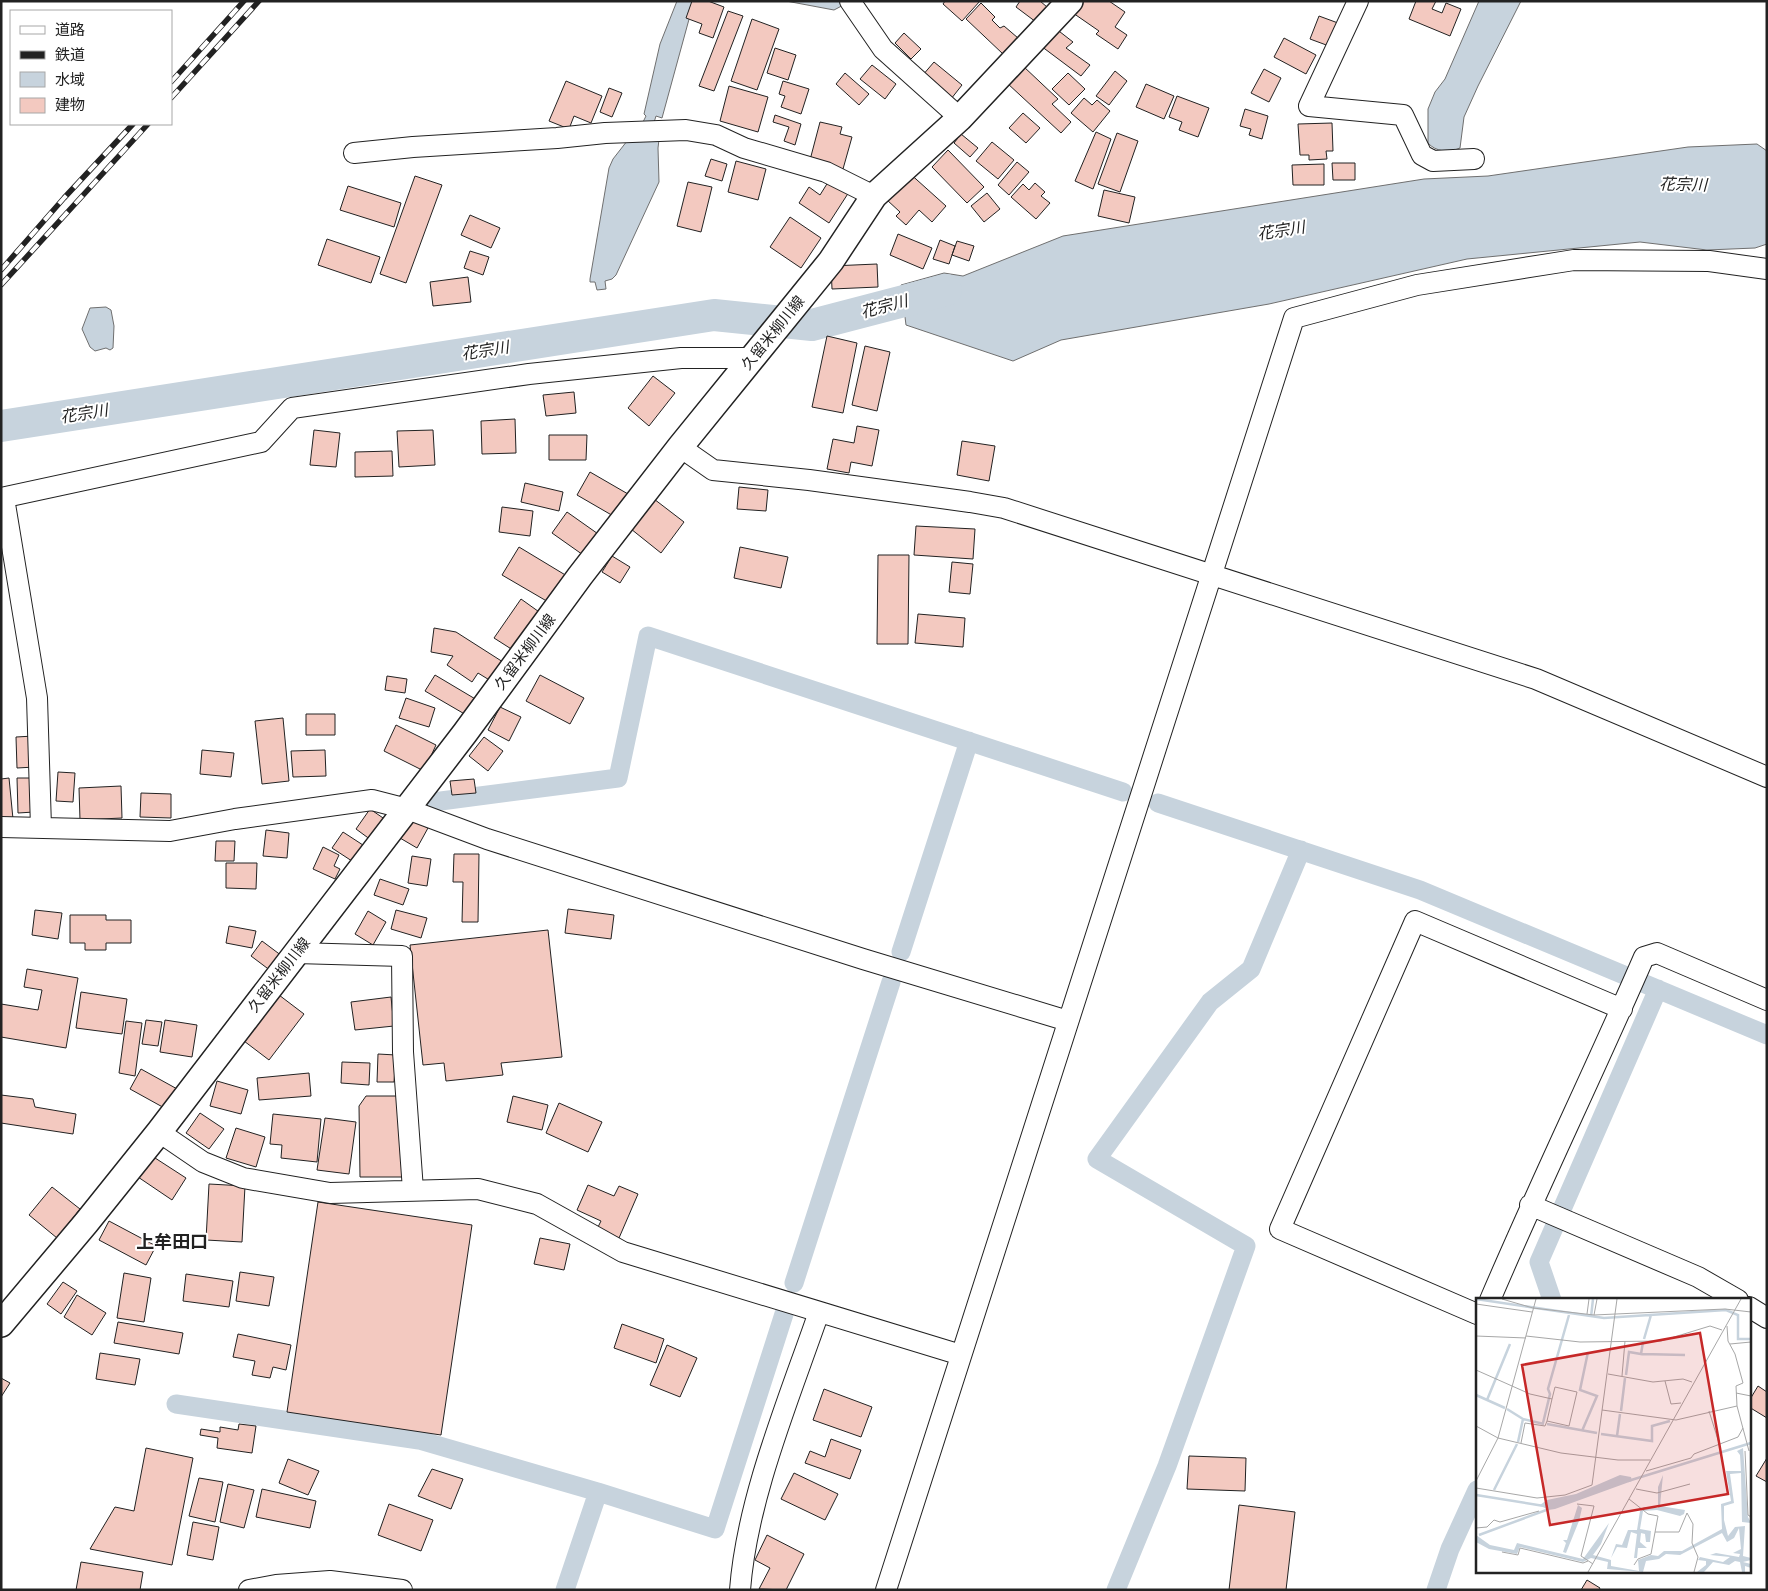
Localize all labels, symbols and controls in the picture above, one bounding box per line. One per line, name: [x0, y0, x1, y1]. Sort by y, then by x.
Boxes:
legend: [10, 10, 172, 125]
text: 道路: [55, 21, 85, 39]
text: 鉄道: [55, 46, 85, 64]
text: 水域: [55, 71, 85, 89]
text: 建物: [55, 96, 85, 114]
water label: 花宗川: [1659, 175, 1709, 194]
water label: 花宗川: [1256, 217, 1308, 244]
water label: 花宗川: [858, 291, 912, 322]
street label: 久留米柳川線: [738, 292, 808, 374]
water label: 花宗川: [460, 337, 512, 364]
water label: 花宗川: [59, 400, 111, 427]
street label: 久留米柳川線: [491, 611, 559, 693]
street label: 久留米柳川線: [244, 934, 314, 1016]
district label: 上牟田口: [136, 1231, 208, 1253]
inset map: [1476, 1298, 1750, 1574]

